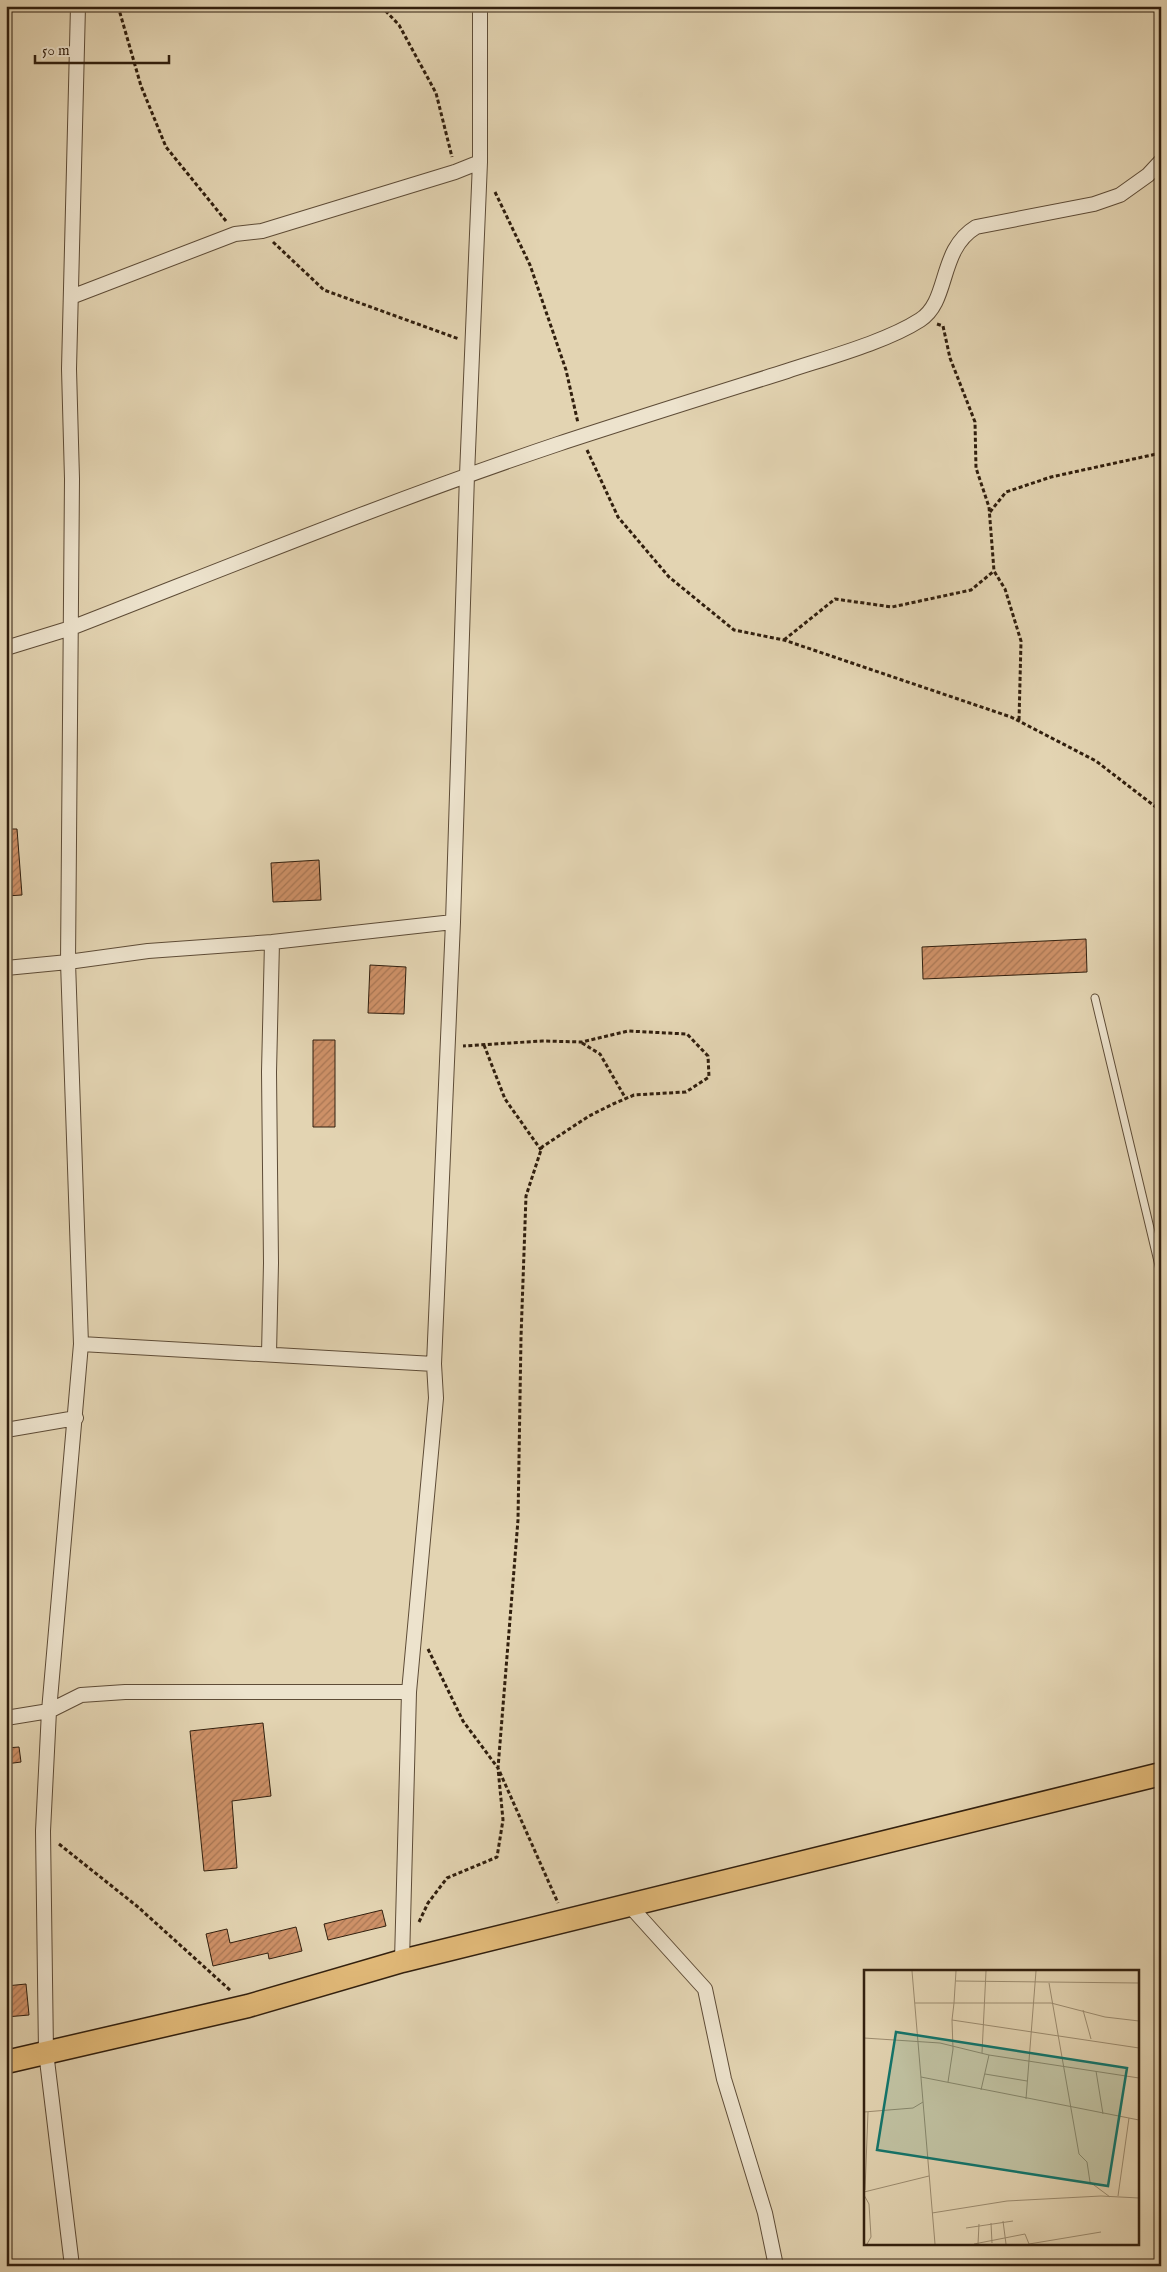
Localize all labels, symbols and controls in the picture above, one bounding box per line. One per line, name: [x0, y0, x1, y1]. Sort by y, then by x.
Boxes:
scale bar: [35, 32, 169, 64]
text: 50 m: [42, 41, 70, 60]
inset map: [864, 1970, 1140, 2244]

